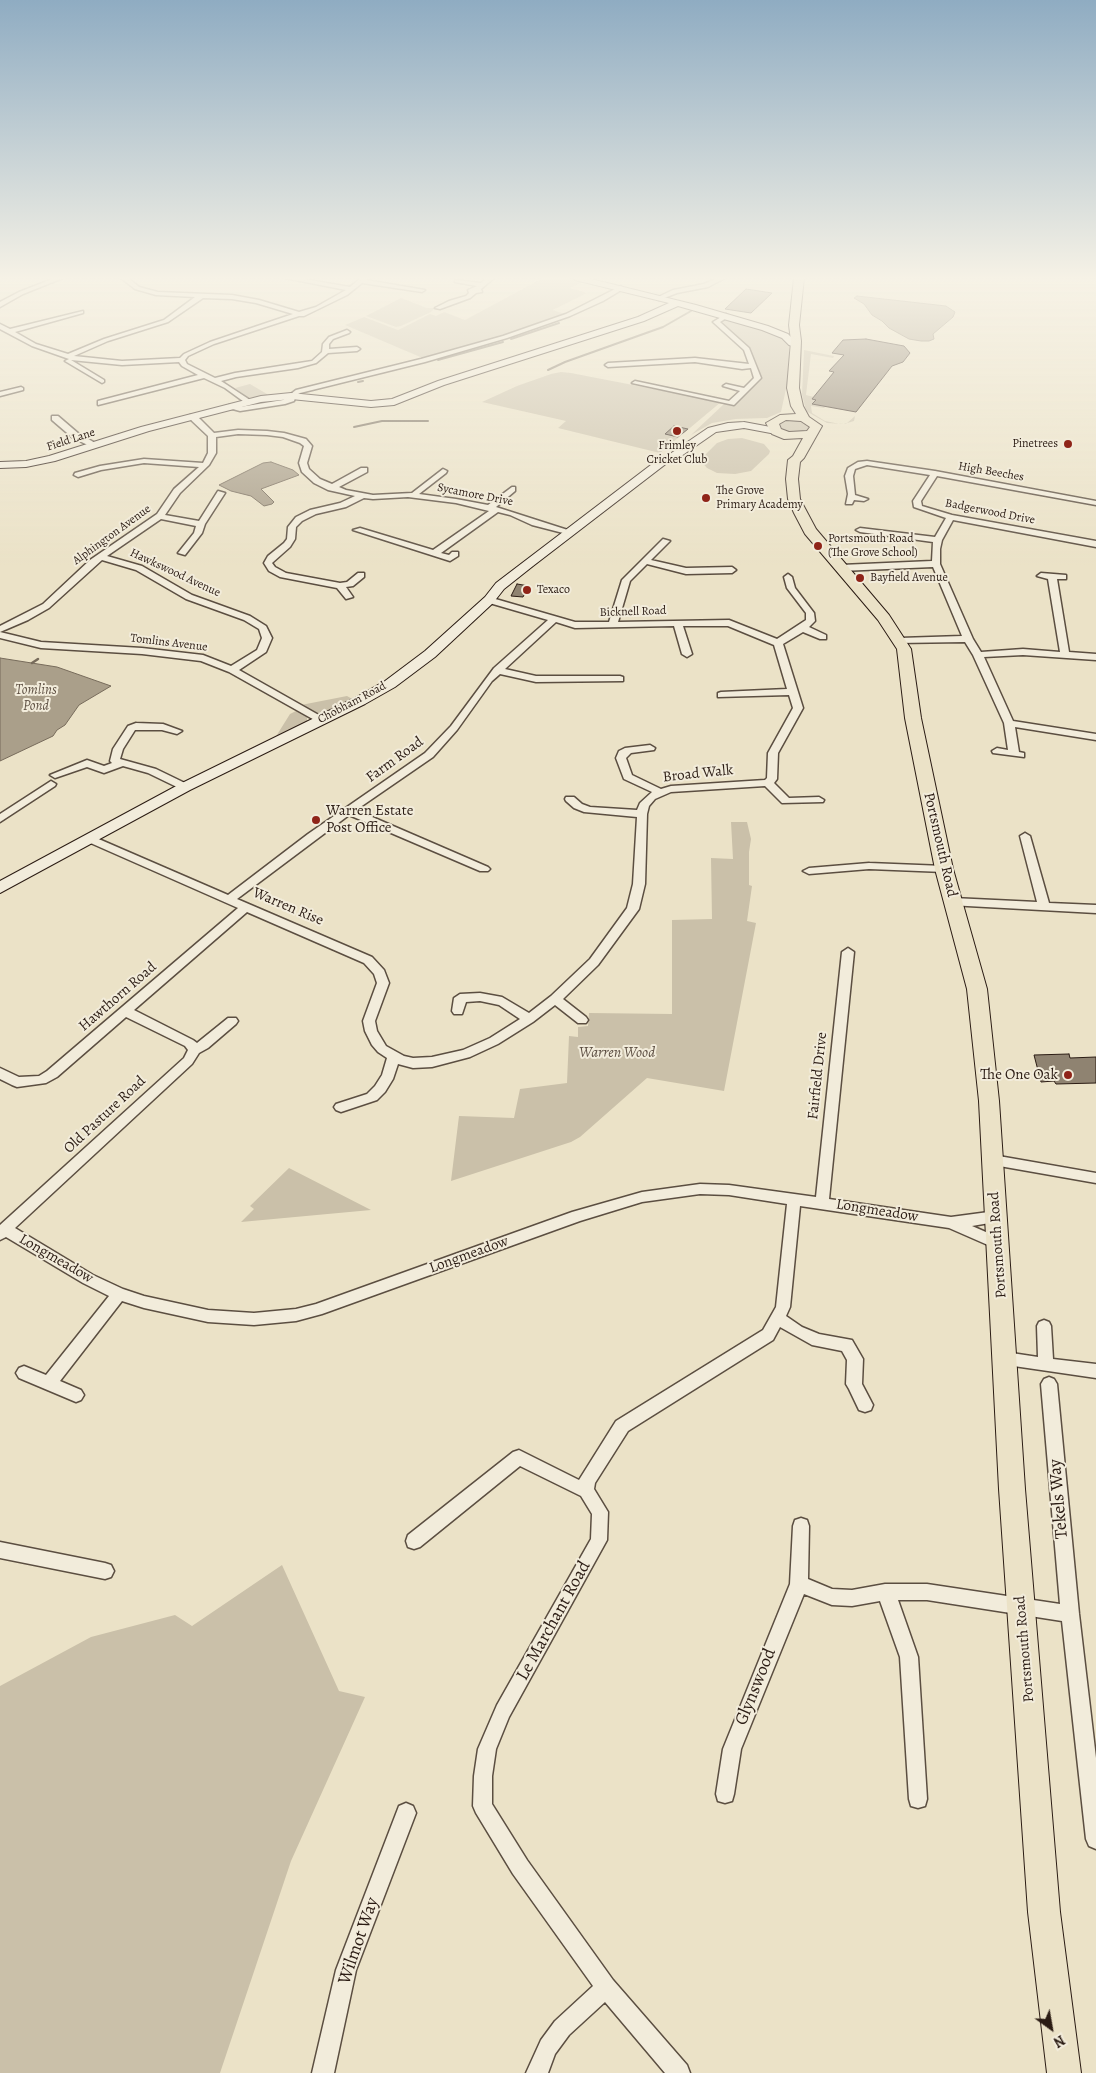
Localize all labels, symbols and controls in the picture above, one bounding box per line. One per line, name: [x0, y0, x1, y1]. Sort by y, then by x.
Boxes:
street label: Field Lane: [45, 425, 97, 455]
marker: Frimley Cricket Club: [671, 425, 683, 437]
place label: Pinetrees: [1012, 437, 1058, 451]
marker: Pinetrees: [1062, 438, 1074, 450]
place label: Frimley Cricket Club: [647, 439, 707, 467]
street label: High Beeches: [957, 459, 1025, 485]
street label: Sycamore Drive: [436, 481, 514, 509]
place label: The Grove Primary Academy: [716, 484, 803, 512]
marker: The Grove Primary Academy: [700, 492, 712, 504]
street label: Badgerwood Drive: [944, 496, 1036, 528]
street label: Alphington Avenue: [70, 502, 154, 568]
place label: Portsmouth Road (The Grove School): [828, 532, 918, 560]
marker: Portsmouth Road (The Grove School): [812, 540, 824, 552]
street label: Hawkswood Avenue: [127, 546, 223, 600]
place label: Bayfield Avenue: [870, 571, 948, 585]
marker: Bayfield Avenue: [854, 572, 866, 584]
place label: Texaco: [537, 583, 570, 597]
marker: Texaco: [521, 584, 533, 596]
street label: Bicknell Road: [599, 604, 667, 620]
street label: Tomlins Avenue: [130, 631, 208, 655]
street label: Chobham Road: [315, 679, 389, 727]
water label: Tomlins Pond: [15, 683, 57, 716]
street label: Farm Road: [363, 733, 427, 787]
street label: Broad Walk: [662, 761, 734, 787]
street label: Portsmouth Road: [919, 791, 961, 899]
place label: Warren Estate Post Office: [326, 802, 414, 837]
marker: Warren Estate Post Office: [310, 814, 322, 826]
street label: Warren Rise: [250, 884, 326, 930]
street label: Hawthorn Road: [76, 958, 160, 1036]
street label: Fairfield Drive: [804, 1031, 832, 1121]
park label: Warren Wood: [579, 1044, 655, 1062]
place label: The One Oak: [980, 1066, 1058, 1084]
marker: The One Oak: [1062, 1069, 1074, 1081]
street label: Old Pasture Road: [60, 1072, 150, 1158]
street label: Portsmouth Road: [985, 1191, 1011, 1299]
street label: Longmeadow: [835, 1196, 919, 1226]
street label: Longmeadow: [16, 1230, 96, 1288]
street label: Longmeadow: [427, 1232, 511, 1278]
street label: Tekels Way: [1045, 1458, 1073, 1540]
street label: Le Marchant Road: [512, 1557, 596, 1685]
street label: Portsmouth Road: [1011, 1595, 1039, 1703]
street label: Glynswood: [731, 1645, 781, 1729]
street label: Wilmot Way: [334, 1895, 384, 1987]
north arrow: [1026, 2003, 1076, 2053]
text: N: [1050, 2030, 1069, 2052]

